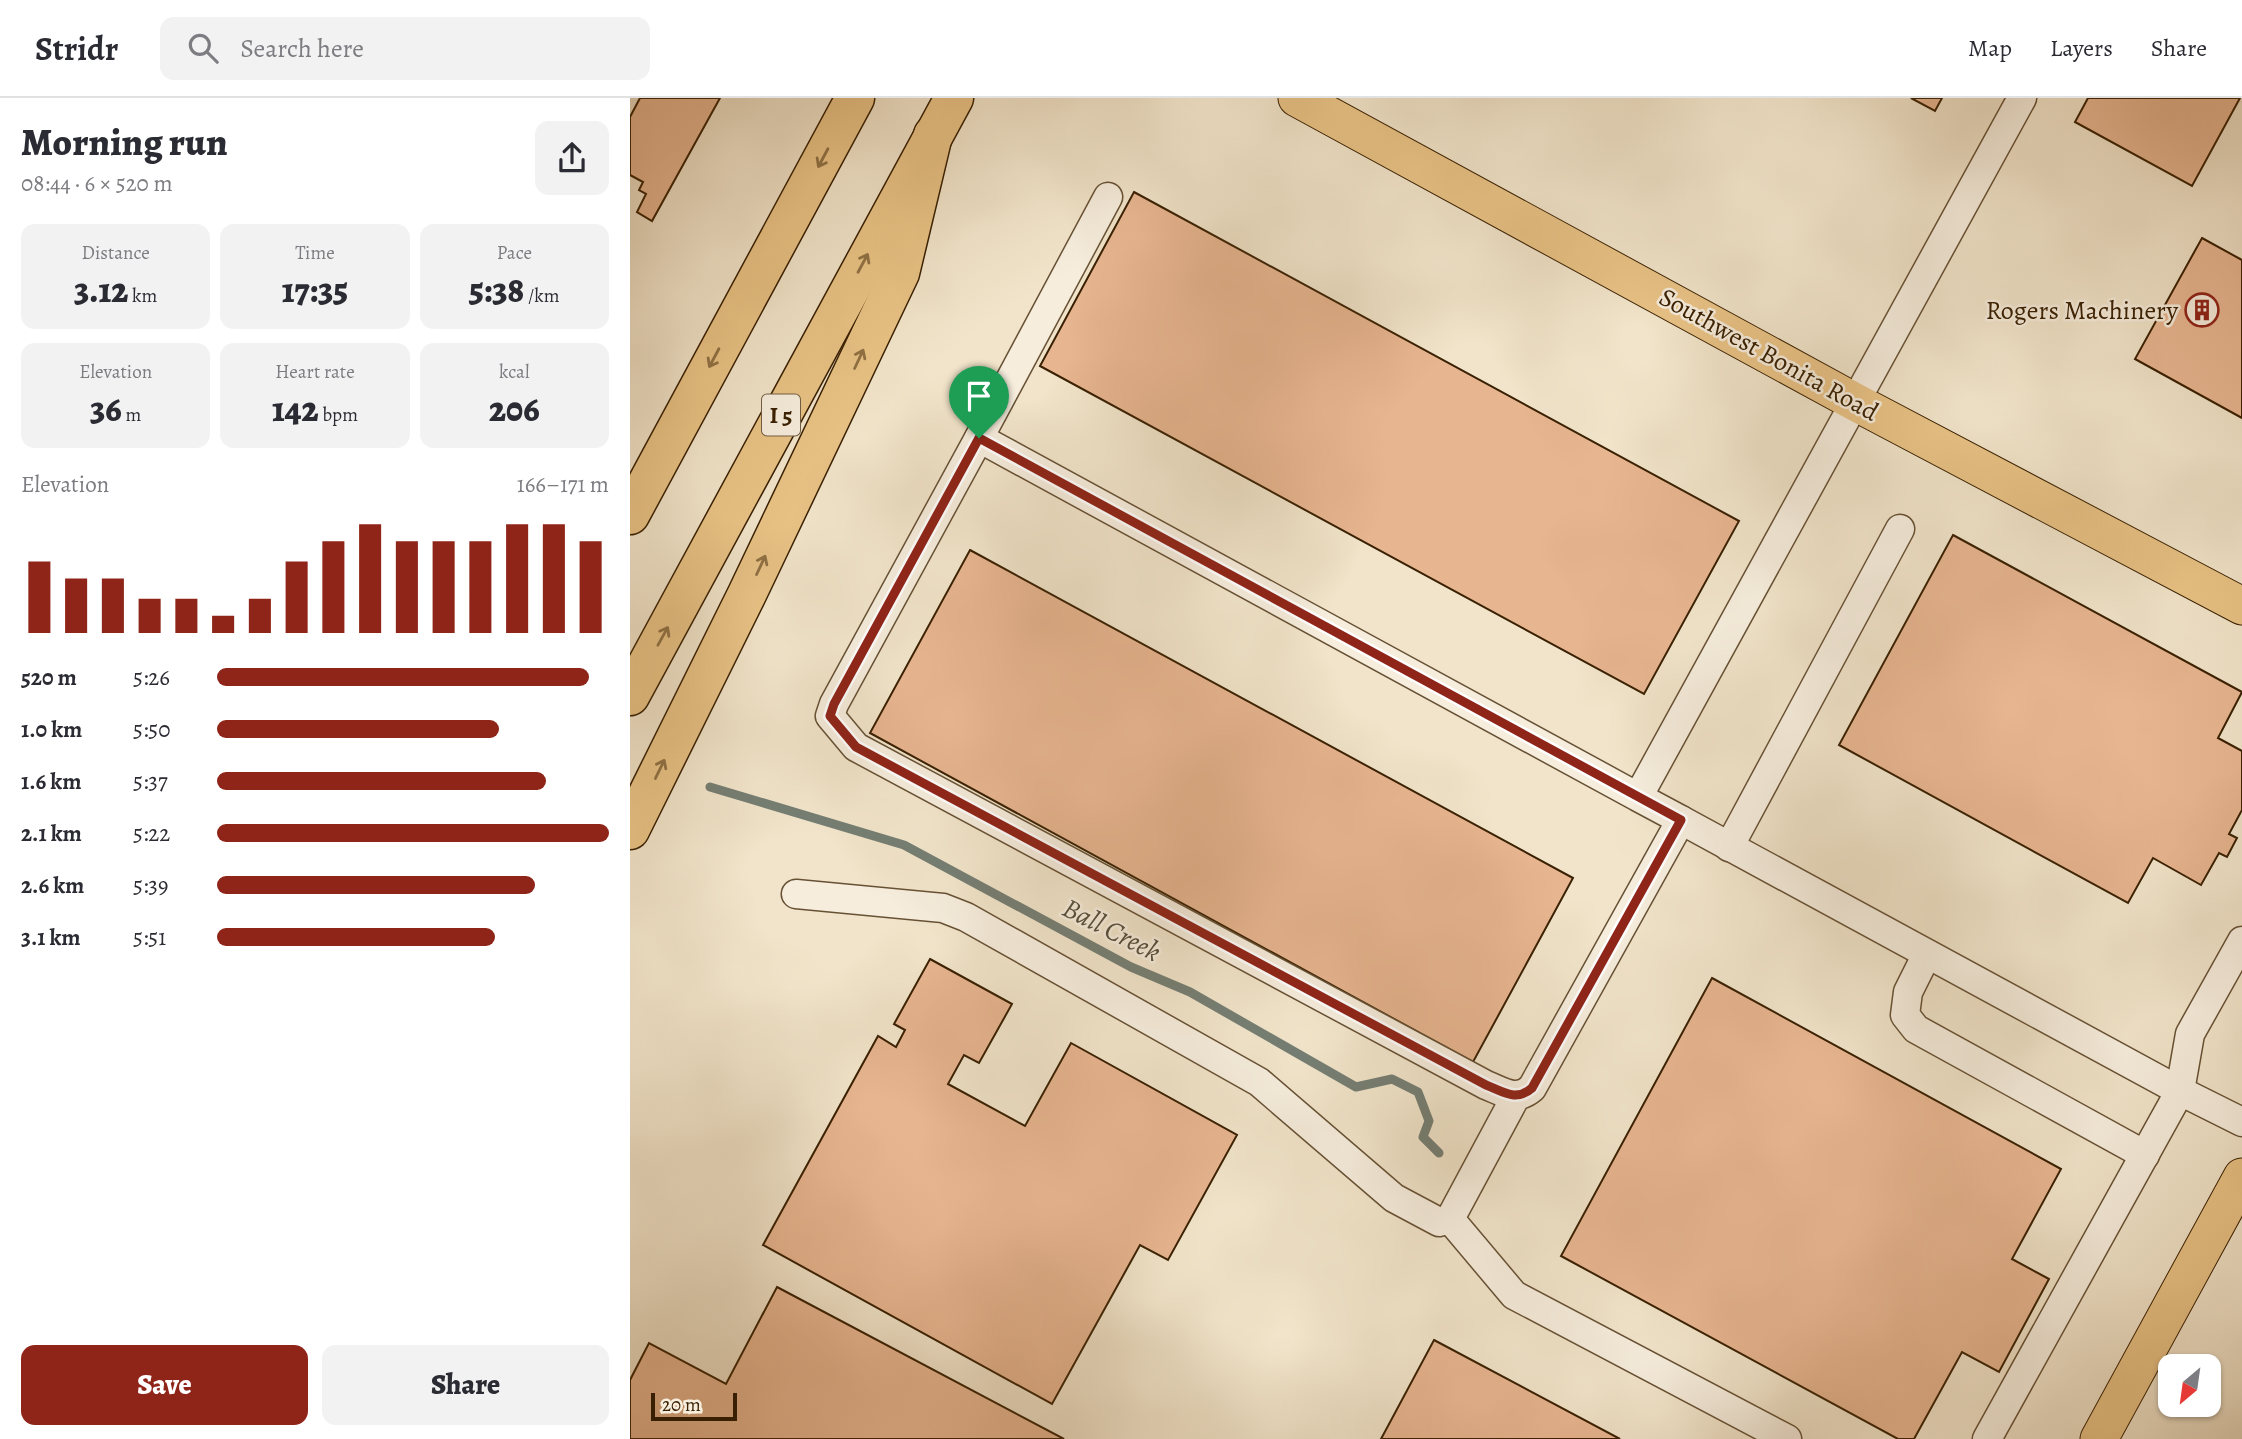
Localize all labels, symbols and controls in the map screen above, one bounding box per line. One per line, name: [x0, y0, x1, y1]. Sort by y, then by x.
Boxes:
search box: [160, 17, 650, 80]
text: Stridr: [35, 26, 118, 71]
icon: search: [184, 29, 222, 67]
text: Search here: [240, 31, 364, 66]
text: Map: [1968, 32, 2012, 64]
text: Layers: [2050, 32, 2113, 64]
text: Share: [2151, 32, 2207, 64]
text: Morning run: [21, 116, 228, 168]
button: share: [535, 121, 609, 195]
one-way arrow: [815, 147, 829, 168]
text: 08:44 · 6 × 520 m: [21, 168, 173, 199]
text: Distance: [82, 240, 150, 266]
text: Time: [295, 240, 335, 266]
text: Pace: [497, 240, 532, 266]
one-way arrow: [857, 253, 870, 274]
text: 3.12: [74, 266, 128, 314]
text: 17:35: [282, 266, 348, 314]
text: 5:38: [469, 266, 524, 314]
street label: Southwest Bonita Road: [1653, 280, 1885, 429]
text: km: [128, 283, 157, 309]
text: /km: [524, 283, 560, 309]
building icon: Rogers Machinery: [2183, 291, 2221, 329]
place label: Rogers Machinery: [1986, 293, 2178, 328]
one-way arrow: [707, 347, 721, 368]
one-way arrow: [853, 349, 866, 370]
text: Elevation: [79, 359, 152, 385]
text: Heart rate: [275, 359, 355, 385]
text: kcal: [499, 359, 530, 385]
pin: [949, 366, 1009, 438]
icon: arrive: [960, 377, 998, 415]
text: 36: [90, 385, 122, 433]
text: 142: [272, 385, 319, 433]
text: 206: [489, 385, 540, 433]
road number: I 5: [762, 394, 800, 436]
text: m: [122, 402, 141, 428]
text: bpm: [319, 402, 358, 428]
text: Elevation: [21, 469, 109, 500]
text: 166–171 m: [517, 469, 609, 500]
one-way arrow: [755, 555, 768, 576]
one-way arrow: [656, 627, 670, 647]
text: 520 m: [21, 662, 77, 693]
text: 5:26: [133, 662, 170, 693]
text: 1.0 km: [21, 714, 82, 745]
text: 5:50: [133, 714, 171, 745]
one-way arrow: [654, 759, 668, 780]
text: 1.6 km: [21, 766, 81, 797]
text: 5:37: [133, 766, 168, 797]
text: 2.1 km: [21, 818, 82, 849]
text: 5:22: [133, 818, 170, 849]
text: 2.6 km: [21, 870, 84, 901]
text: 5:39: [133, 870, 168, 901]
water label: Ball Creek: [1056, 889, 1167, 971]
text: 3.1 km: [21, 922, 81, 953]
text: 5:51: [133, 922, 166, 953]
button: Save: [21, 1345, 308, 1425]
button: Share: [322, 1345, 609, 1425]
north arrow: [2158, 1354, 2221, 1418]
map controls: [2158, 1354, 2221, 1417]
scale bar: [651, 1390, 737, 1422]
text: 20 m: [662, 1392, 701, 1418]

